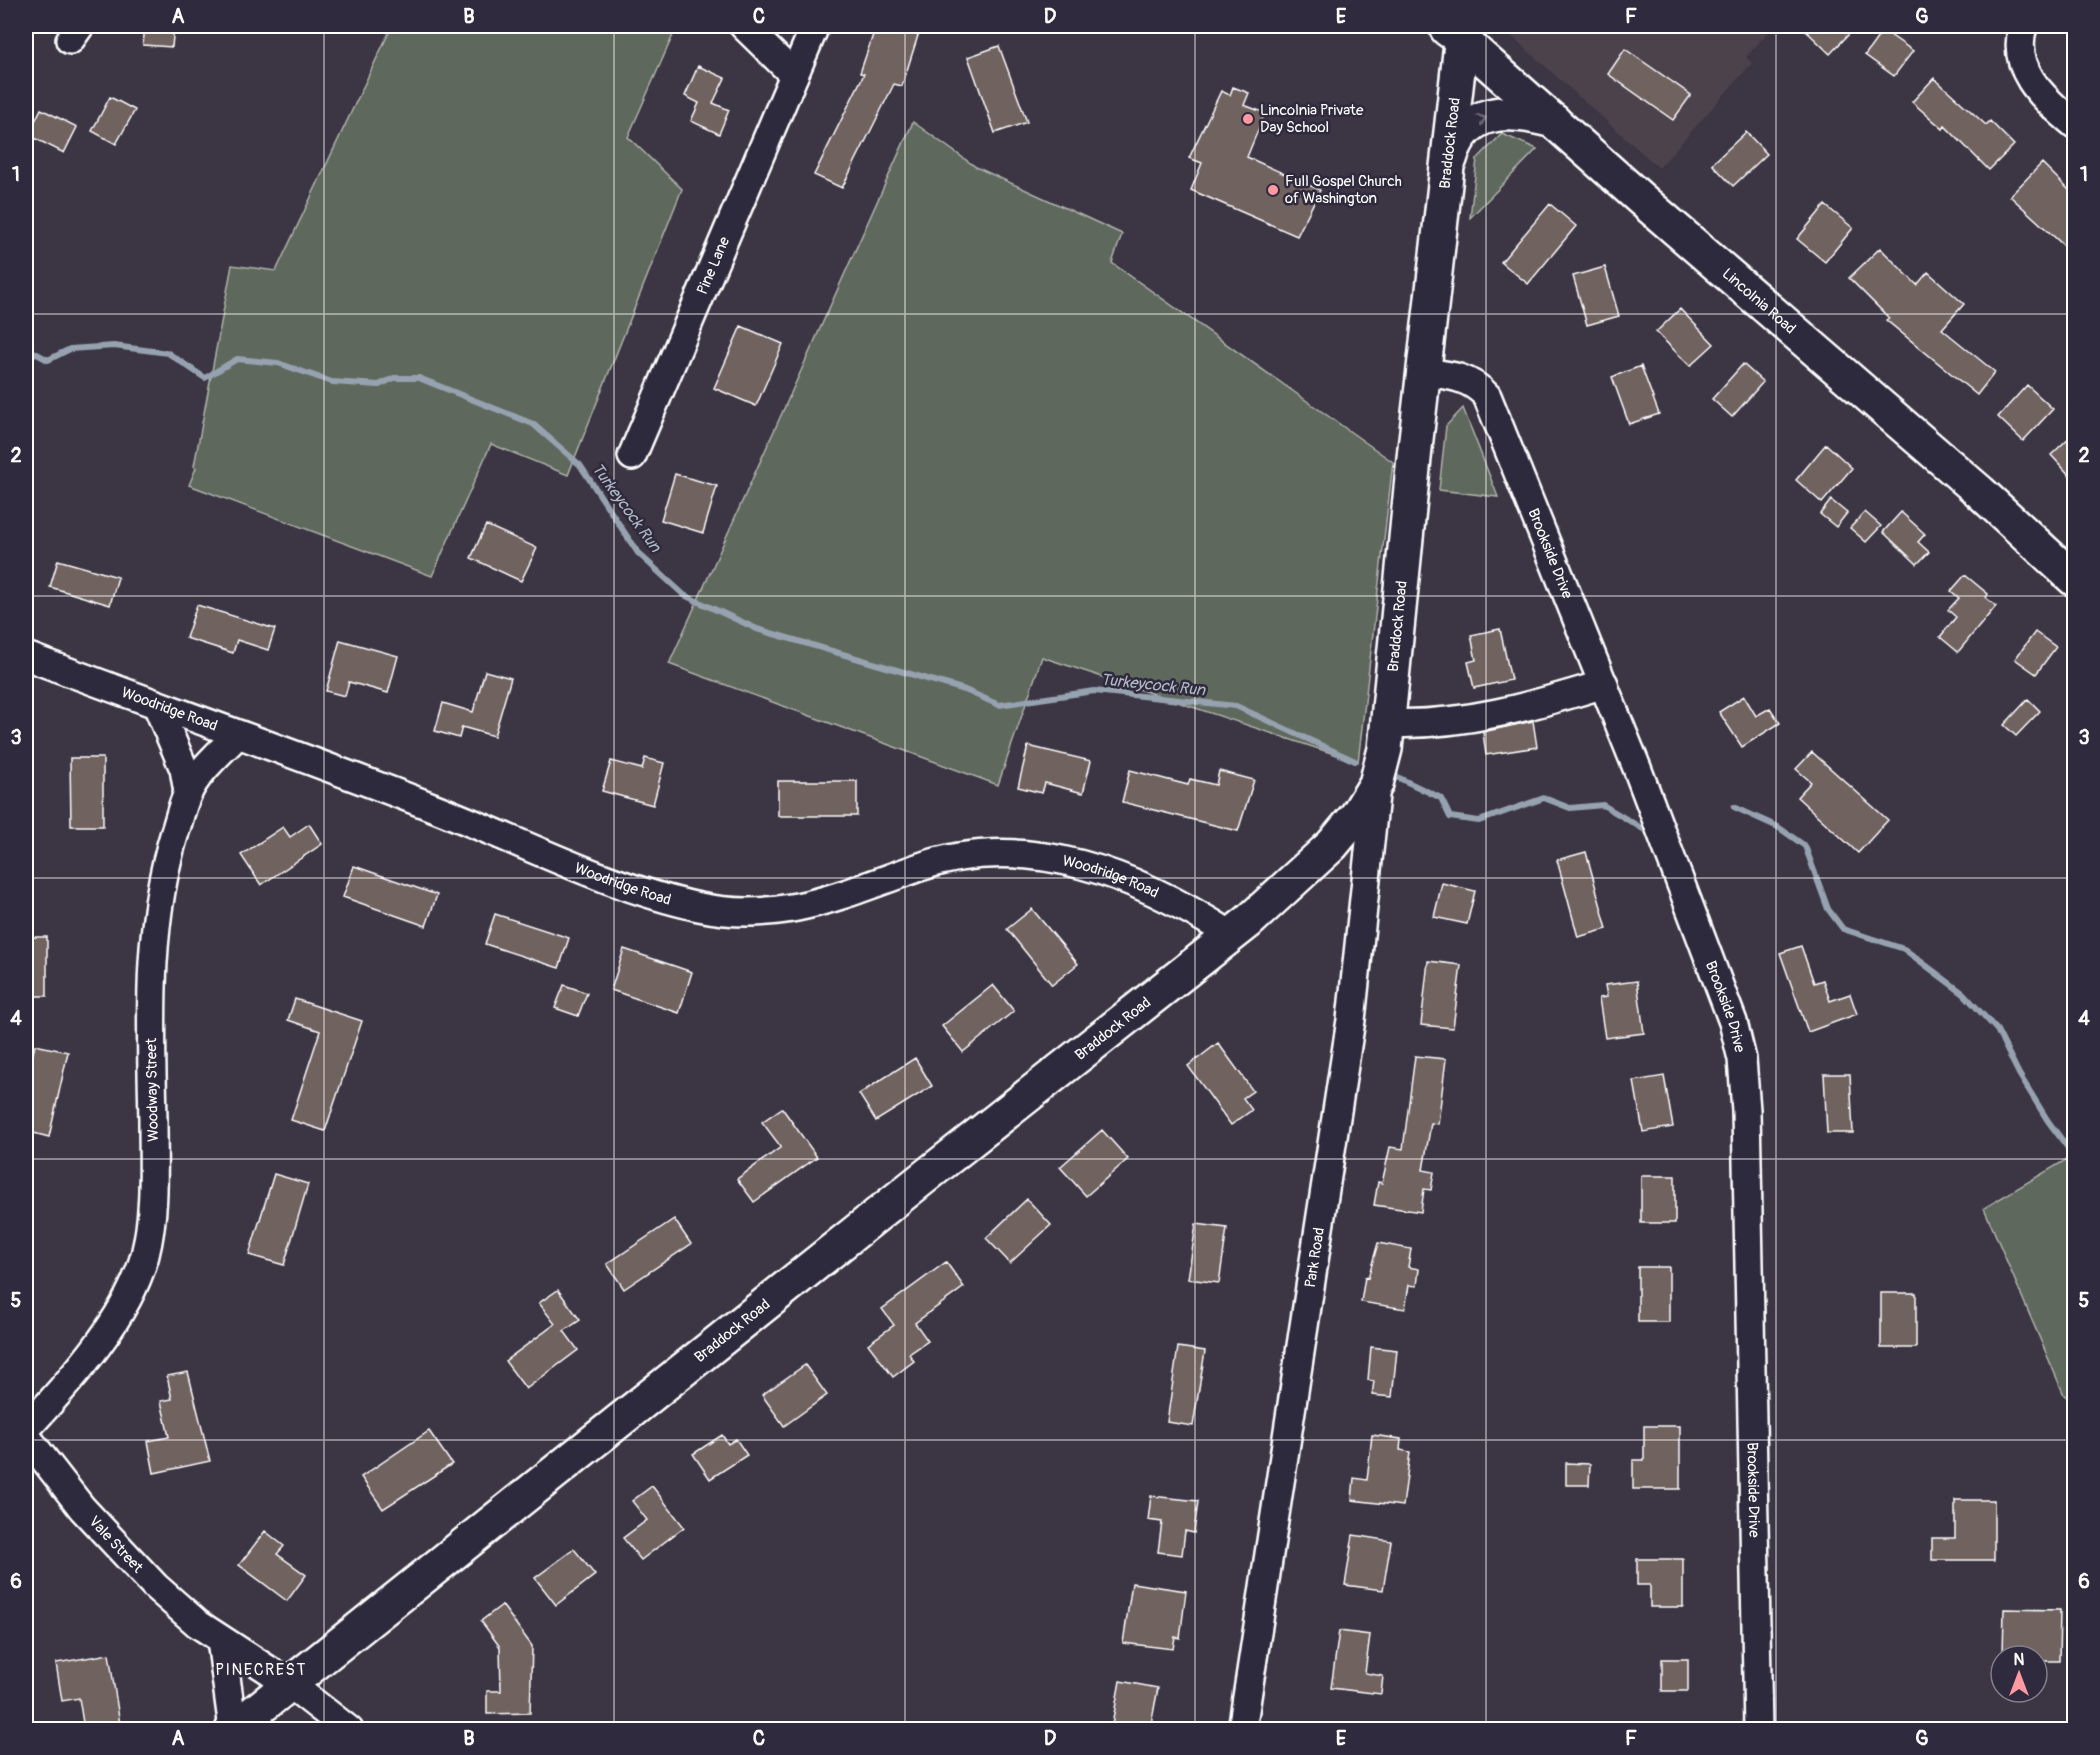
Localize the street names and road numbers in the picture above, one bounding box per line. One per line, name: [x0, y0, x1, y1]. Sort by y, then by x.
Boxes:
street label: Braddock Road: [1436, 97, 1465, 190]
street label: Pine Lane: [693, 233, 734, 297]
street label: Lincolnia Road: [1718, 264, 1799, 338]
street label: Brookside Drive: [1523, 506, 1577, 602]
street label: Braddock Road: [1384, 580, 1412, 673]
street label: Woodridge Road: [119, 683, 220, 736]
street label: Woodridge Road: [1061, 851, 1162, 903]
street label: Woodridge Road: [572, 858, 673, 910]
street label: Brookside Drive: [1701, 958, 1749, 1055]
street label: Braddock Road: [1071, 993, 1155, 1065]
street label: Woodway Street: [142, 1037, 163, 1142]
street label: Park Road: [1301, 1226, 1329, 1289]
street label: Braddock Road: [691, 1295, 774, 1367]
street label: Brookside Drive: [1742, 1442, 1763, 1538]
street label: Vale Street: [84, 1512, 148, 1578]

